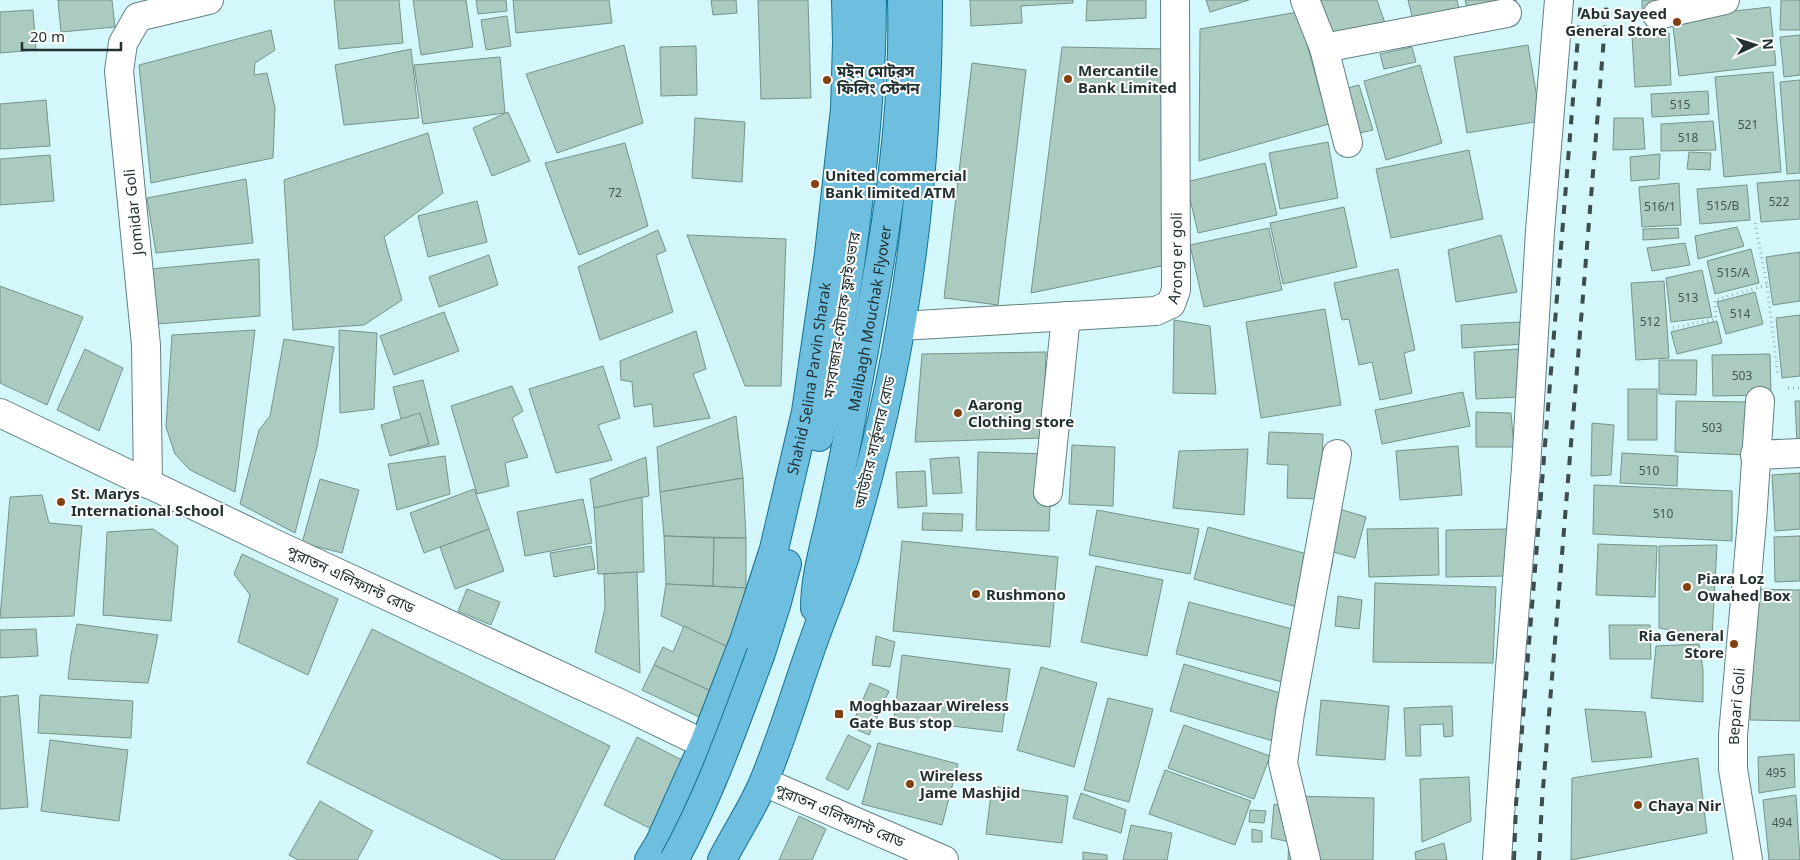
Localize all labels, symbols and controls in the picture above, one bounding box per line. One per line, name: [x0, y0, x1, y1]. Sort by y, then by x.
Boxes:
place label: Abu Sayeed General Store: [1565, 3, 1667, 40]
marker: Abu Sayeed General Store: [1671, 16, 1683, 28]
scale bar: [22, 20, 121, 52]
north arrow: [1730, 20, 1780, 70]
text: 20 m: [30, 26, 65, 46]
text: N: [1759, 38, 1778, 50]
place label: Mercantile Bank Limited: [1078, 60, 1177, 97]
place label: মইন মোটরস ফিলিং স্টেশন: [836, 61, 920, 98]
marker: Mercantile Bank Limited: [1062, 73, 1074, 85]
marker: মইন মোটরস ফিলিং স্টেশন: [821, 74, 833, 86]
house number: 515: [1670, 96, 1690, 113]
house number: 521: [1738, 116, 1758, 133]
house number: 518: [1678, 129, 1698, 146]
place label: United commercial Bank limited ATM: [825, 165, 967, 202]
street label: Jomidar Goli: [119, 168, 148, 258]
marker: United commercial Bank limited ATM: [809, 178, 821, 190]
house number: 72: [608, 184, 622, 201]
house number: 522: [1769, 193, 1789, 210]
house number: 515/B: [1707, 197, 1740, 214]
house number: 516/1: [1644, 198, 1676, 215]
street label: Arong er goli: [1162, 212, 1186, 306]
street label: Malibagh Mouchak Flyover: [843, 224, 895, 413]
street label: মগবাজার-মৌচাক ফ্লাইওভার: [818, 229, 864, 401]
house number: 515/A: [1717, 264, 1750, 281]
street label: Shahid Selina Parvin Sharak: [782, 281, 835, 477]
house number: 513: [1678, 289, 1698, 306]
house number: 514: [1730, 305, 1750, 322]
house number: 512: [1640, 313, 1660, 330]
house number: 503: [1732, 367, 1752, 384]
street label: আউটার সার্কুলার রোড: [849, 373, 899, 511]
place label: Aarong Clothing store: [968, 394, 1074, 431]
marker: Aarong Clothing store: [952, 407, 964, 419]
house number: 503: [1702, 419, 1722, 436]
house number: 510: [1639, 462, 1659, 479]
place label: St. Marys International School: [71, 483, 224, 520]
marker: St. Marys International School: [55, 496, 67, 508]
house number: 510: [1653, 505, 1673, 522]
street label: পুরাতন এলিফ্যান্ট রোড: [284, 541, 419, 618]
place label: Piara Loz Owahed Box: [1697, 568, 1791, 605]
marker: Piara Loz Owahed Box: [1681, 581, 1693, 593]
place label: Rushmono: [986, 584, 1066, 604]
marker: Rushmono: [970, 588, 982, 600]
place label: Ria General Store: [1638, 625, 1724, 662]
marker: Ria General Store: [1728, 638, 1740, 650]
street label: Bepari Goli: [1723, 667, 1749, 745]
place label: Moghbazaar Wireless Gate Bus stop: [849, 695, 1009, 732]
marker: Moghbazaar Wireless Gate Bus stop: [833, 708, 845, 720]
house number: 495: [1766, 764, 1786, 781]
place label: Wireless Jame Mashjid: [918, 765, 1020, 802]
marker: Wireless Jame Mashjid: [904, 778, 916, 790]
street label: পুরাতন এলিফ্যান্ট রোড: [772, 779, 908, 851]
place label: Chaya Nir: [1648, 795, 1721, 815]
marker: Chaya Nir: [1632, 799, 1644, 811]
house number: 494: [1772, 814, 1792, 831]

